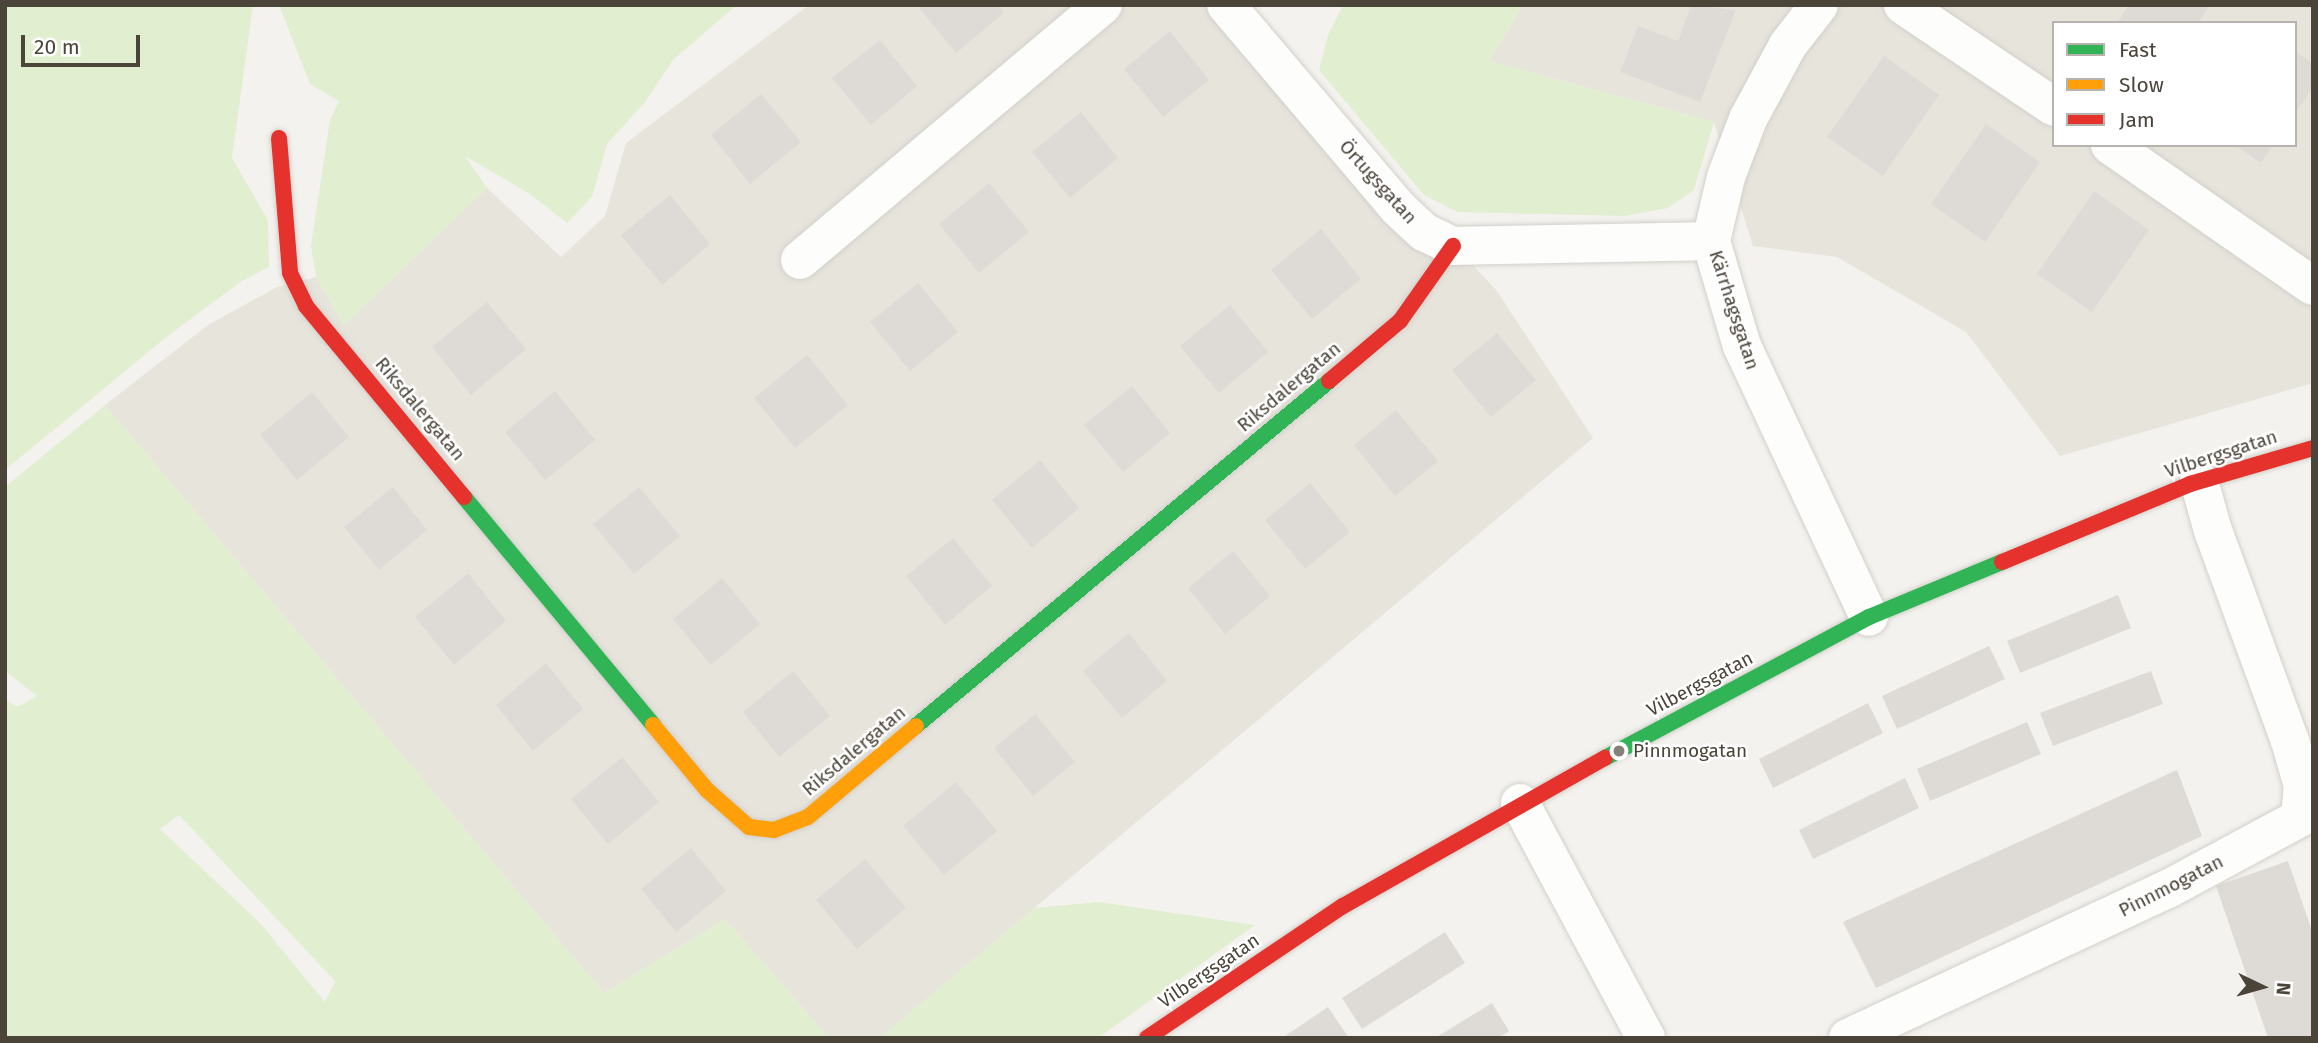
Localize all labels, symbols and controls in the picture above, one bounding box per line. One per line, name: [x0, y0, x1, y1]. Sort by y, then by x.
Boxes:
scale bar: [24, 21, 144, 65]
legend: [2052, 21, 2297, 147]
text: 20 m: [34, 34, 80, 60]
text: Fast: [2119, 37, 2157, 63]
text: Slow: [2119, 72, 2164, 98]
text: Jam: [2119, 107, 2155, 133]
street label: Örtugsgatan: [1334, 135, 1422, 229]
street label: Kärrhagsgatan: [1704, 248, 1764, 372]
street label: Riksdalergatan: [1233, 337, 1345, 437]
street label: Riksdalergatan: [370, 353, 470, 465]
street label: Vilbergsgatan: [2162, 425, 2280, 483]
street label: Vilbergsgatan: [1643, 647, 1757, 721]
street label: Riksdalergatan: [798, 701, 910, 801]
place label: Pinnmogatan: [1633, 740, 1747, 762]
marker: Pinnmogatan: [1611, 743, 1627, 759]
street label: Pinnmogatan: [2115, 850, 2227, 922]
street label: Vilbergsgatan: [1154, 929, 1264, 1013]
north arrow: [2227, 952, 2297, 1022]
text: N: [2271, 982, 2295, 996]

